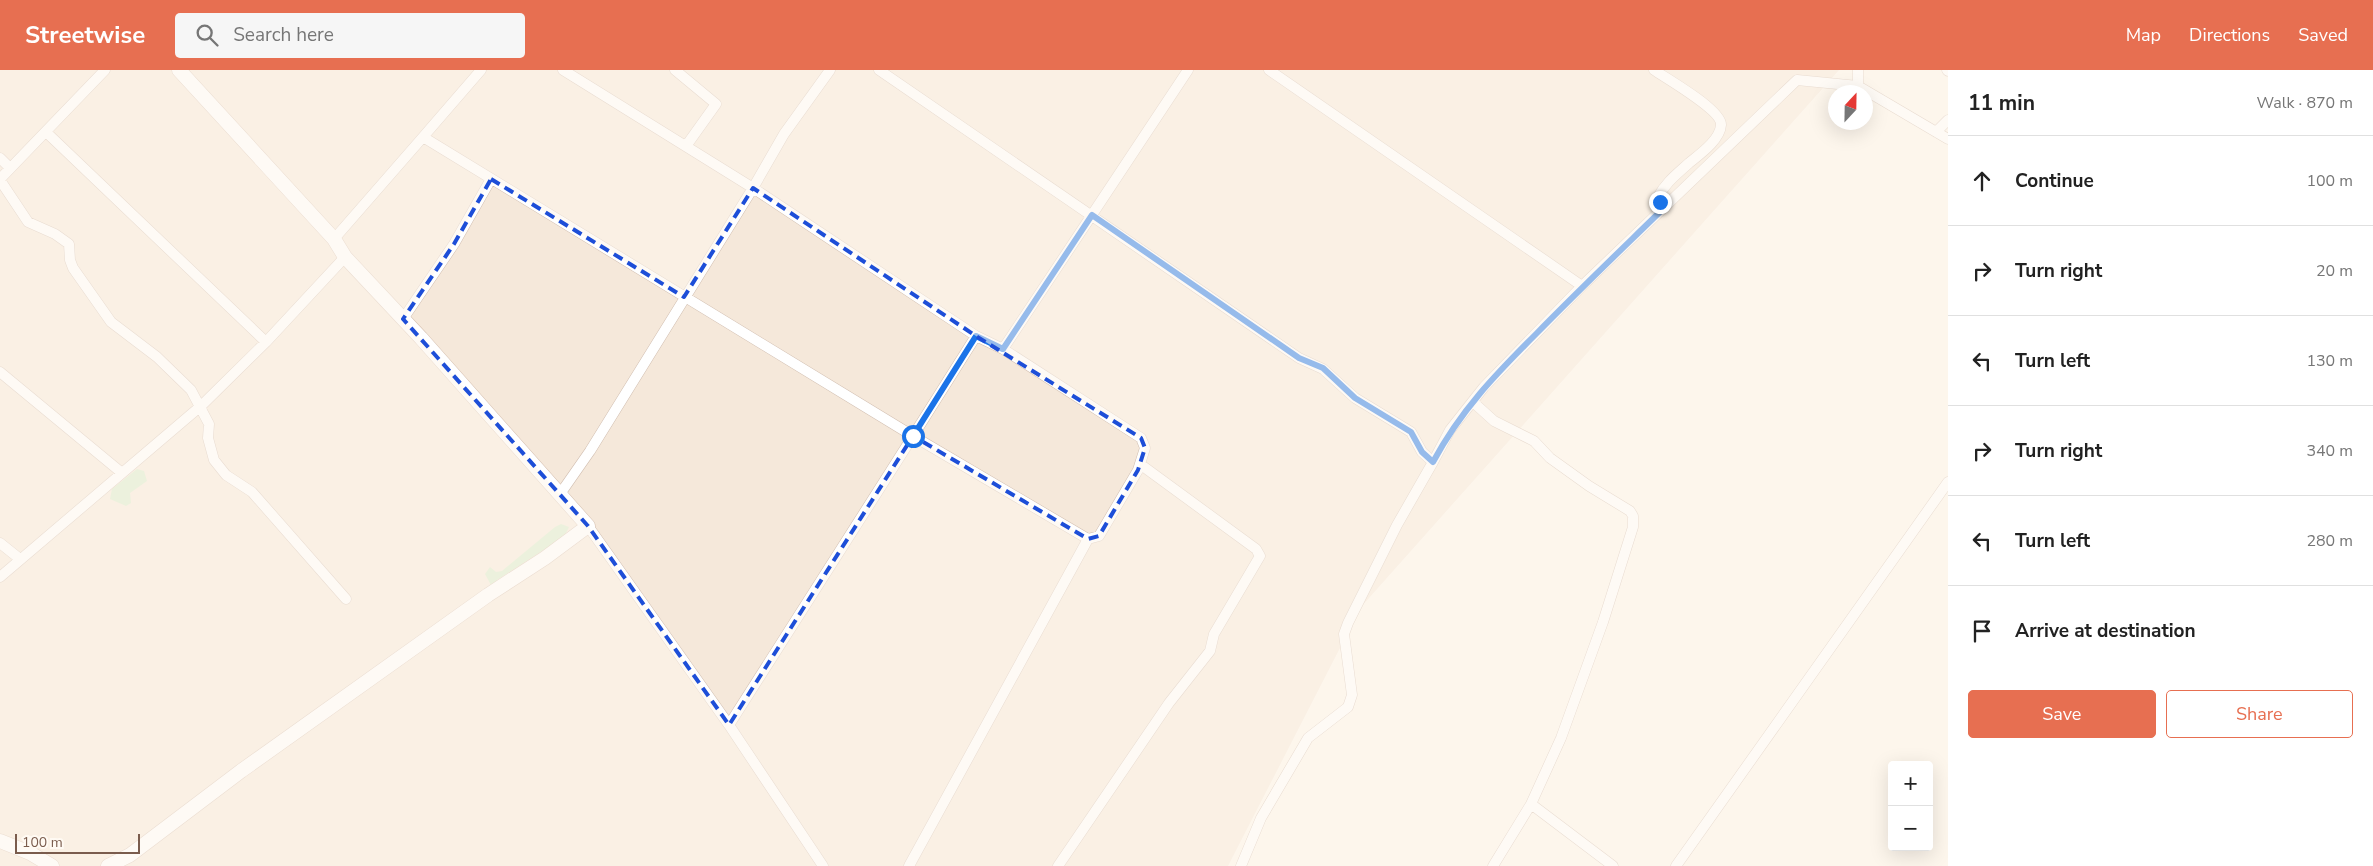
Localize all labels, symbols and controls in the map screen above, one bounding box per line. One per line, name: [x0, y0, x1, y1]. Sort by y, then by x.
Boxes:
search box: [175, 13, 525, 58]
text: Streetwise: [25, 19, 145, 51]
icon: search: [193, 21, 221, 49]
text: Search here: [233, 22, 334, 48]
text: Map: [2126, 23, 2161, 47]
text: Directions: [2189, 23, 2270, 47]
text: Saved: [2298, 23, 2348, 47]
north arrow: [1828, 85, 1873, 130]
text: 11 min: [1968, 89, 2035, 117]
text: Walk · 870 m: [2257, 92, 2353, 114]
icon: ahead: [1968, 167, 1996, 195]
text: Continue: [2015, 168, 2094, 194]
text: 100 m: [2306, 170, 2353, 192]
route end: [1649, 191, 1672, 214]
icon: right: [1968, 257, 1996, 285]
text: Turn right: [2015, 258, 2102, 284]
text: 20 m: [2316, 260, 2353, 282]
icon: left: [1968, 347, 1996, 375]
text: Turn left: [2015, 348, 2090, 374]
text: 130 m: [2306, 350, 2353, 372]
route start: [902, 425, 925, 448]
icon: right: [1968, 437, 1996, 465]
text: Turn right: [2015, 438, 2102, 464]
text: 340 m: [2306, 440, 2353, 462]
icon: left: [1968, 527, 1996, 555]
text: Turn left: [2015, 528, 2090, 554]
text: 280 m: [2306, 530, 2353, 552]
icon: arrive: [1968, 617, 1996, 645]
text: Arrive at destination: [2015, 618, 2196, 644]
button: Save: [1968, 690, 2156, 738]
button: Share: [2166, 690, 2353, 738]
map controls: [1888, 761, 1933, 851]
button: +: [1888, 761, 1933, 806]
button: −: [1888, 806, 1933, 851]
scale bar: [15, 831, 140, 854]
text: 100 m: [22, 833, 63, 852]

